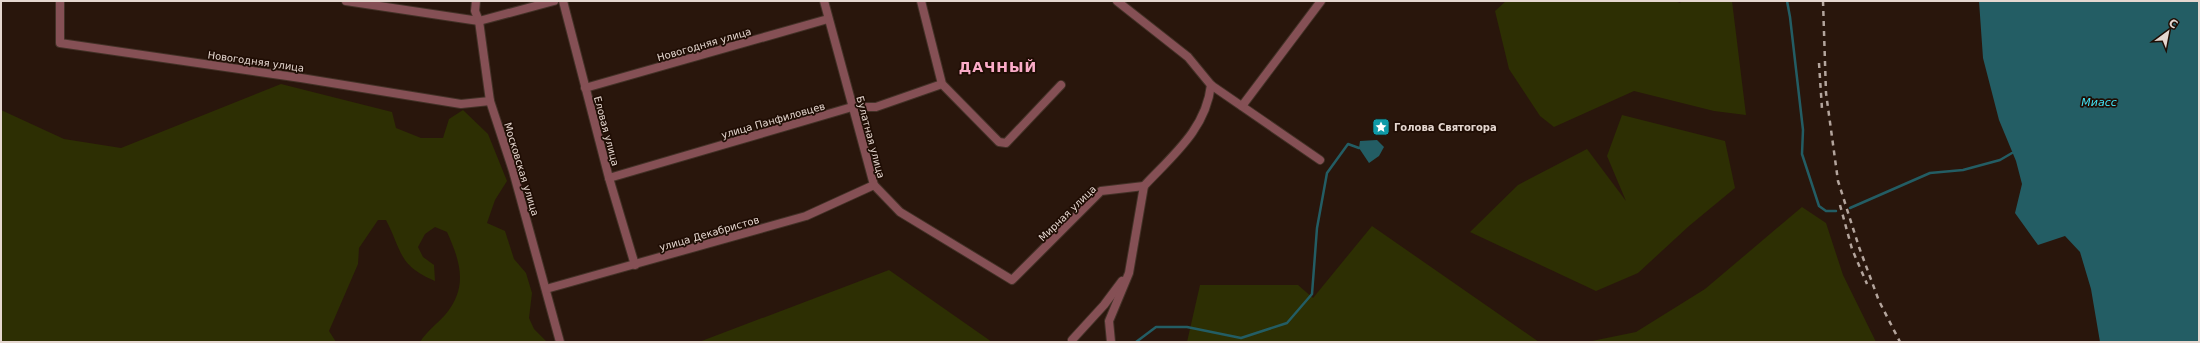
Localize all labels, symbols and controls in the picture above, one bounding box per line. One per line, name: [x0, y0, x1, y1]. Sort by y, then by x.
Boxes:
north arrow: [2148, 12, 2188, 52]
text: С: [2166, 16, 2180, 32]
street label: Новогодняя улица: [656, 26, 752, 63]
street label: Новогодняя улица: [207, 49, 305, 74]
district label: ДАЧНЫЙ: [959, 59, 1037, 75]
street label: Еловая улица: [592, 95, 621, 167]
street label: Булатная улица: [854, 95, 887, 179]
water label: Миасс: [2081, 96, 2117, 109]
street label: улица Панфиловцев: [720, 100, 826, 141]
place icon: Голова Святогора: [1371, 117, 1391, 137]
street label: Московская улица: [502, 121, 541, 217]
place label: Голова Святогора: [1394, 122, 1497, 133]
street label: Мирная улица: [1037, 183, 1098, 243]
street label: улица Декабристов: [658, 214, 760, 253]

